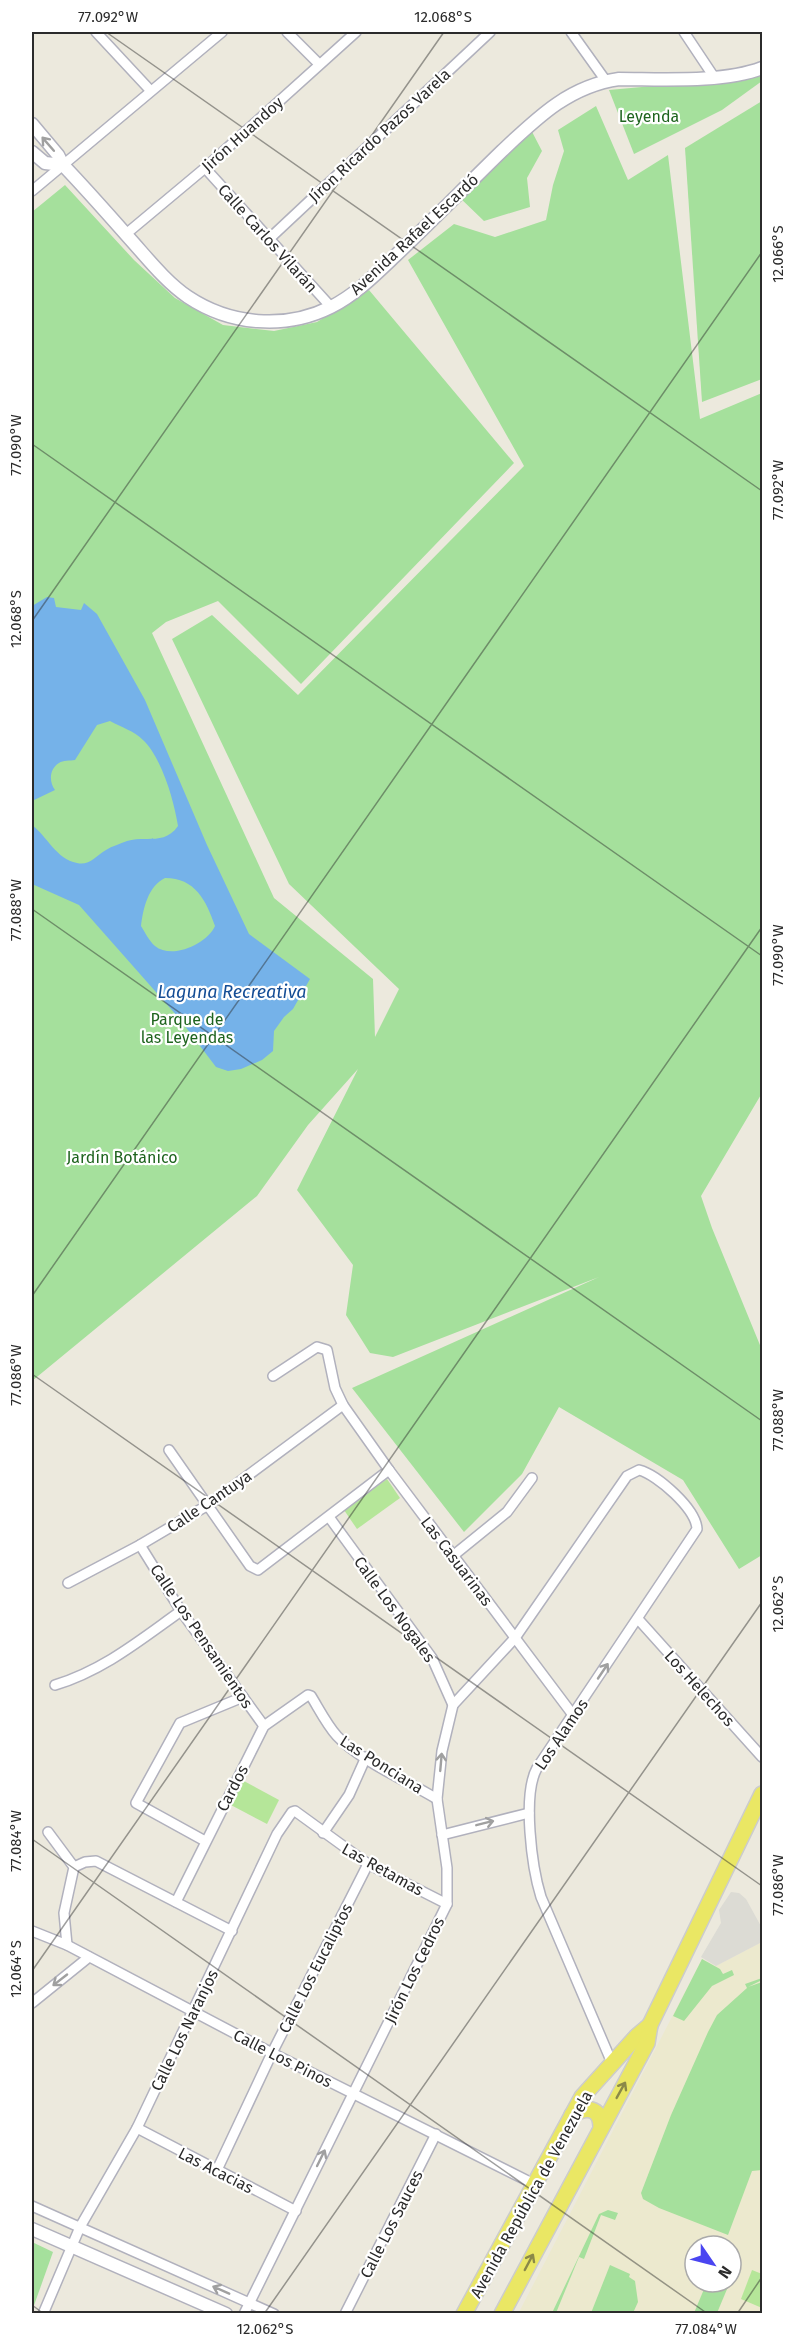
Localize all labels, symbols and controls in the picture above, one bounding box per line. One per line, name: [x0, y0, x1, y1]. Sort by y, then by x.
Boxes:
text: 77.092°W: [78, 8, 139, 26]
text: 12.068°S: [414, 8, 472, 26]
street label: Jíron Ricardo Pazos Varela: [304, 65, 454, 206]
street label: Jirón Huandoy: [198, 93, 287, 176]
park label: Leyenda: [619, 107, 679, 126]
one-way arrow: [42, 136, 55, 152]
street label: Avenida Rafael Escardó: [346, 170, 482, 299]
street label: Calle Carlos Vilarán: [214, 180, 321, 296]
text: 12.066°S: [769, 225, 787, 283]
text: 77.090°W: [7, 414, 25, 476]
text: 77.092°W: [769, 459, 787, 520]
text: 12.068°S: [7, 590, 25, 648]
text: 77.088°W: [7, 878, 25, 941]
text: 77.090°W: [769, 924, 787, 986]
water label: Laguna Recreativa: [157, 981, 307, 1003]
park label: Parque de las Leyendas: [141, 1010, 233, 1047]
park label: Jardín Botánico: [66, 1148, 178, 1167]
text: 77.086°W: [7, 1344, 25, 1406]
text: 77.088°W: [769, 1388, 787, 1451]
street label: Calle Cantuya: [163, 1466, 255, 1537]
street label: Las Casuarinas: [417, 1513, 496, 1610]
street label: Calle Los Nogales: [350, 1553, 439, 1666]
street label: Calle Los Pensamientos: [146, 1561, 257, 1712]
text: 12.062°S: [769, 1576, 787, 1632]
street label: Los Helechos: [661, 1647, 739, 1730]
one-way arrow: [597, 1663, 609, 1680]
street label: Los Alamos: [531, 1695, 592, 1773]
street label: Las Ponciana: [337, 1731, 427, 1798]
one-way arrow: [436, 1752, 447, 1772]
street label: Cardos: [213, 1762, 252, 1815]
text: 77.084°W: [7, 1810, 25, 1872]
one-way arrow: [475, 1817, 494, 1828]
street label: Las Retamas: [339, 1839, 427, 1900]
text: 77.086°W: [769, 1854, 787, 1916]
street label: Calle Los Eucaliptos: [275, 1900, 356, 2036]
street label: Jirón Los Cedros: [380, 1914, 448, 2027]
text: 12.064°S: [7, 1940, 25, 1998]
street label: Calle Los Naranjos: [147, 1966, 222, 2094]
one-way arrow: [52, 1973, 68, 1986]
street label: Calle Los Pinos: [230, 2025, 335, 2091]
one-way arrow: [615, 2082, 627, 2099]
street label: Avenida República de Venezuela: [466, 2087, 596, 2301]
street label: Las Acacias: [175, 2143, 256, 2197]
one-way arrow: [316, 2150, 328, 2168]
street label: Calle Los Sauces: [356, 2167, 427, 2281]
north arrow: [683, 2234, 743, 2294]
one-way arrow: [523, 2254, 535, 2271]
text: N: [714, 2263, 736, 2282]
one-way arrow: [212, 2283, 230, 2294]
text: 12.062°S: [237, 2320, 293, 2338]
text: 77.084°W: [675, 2320, 737, 2338]

